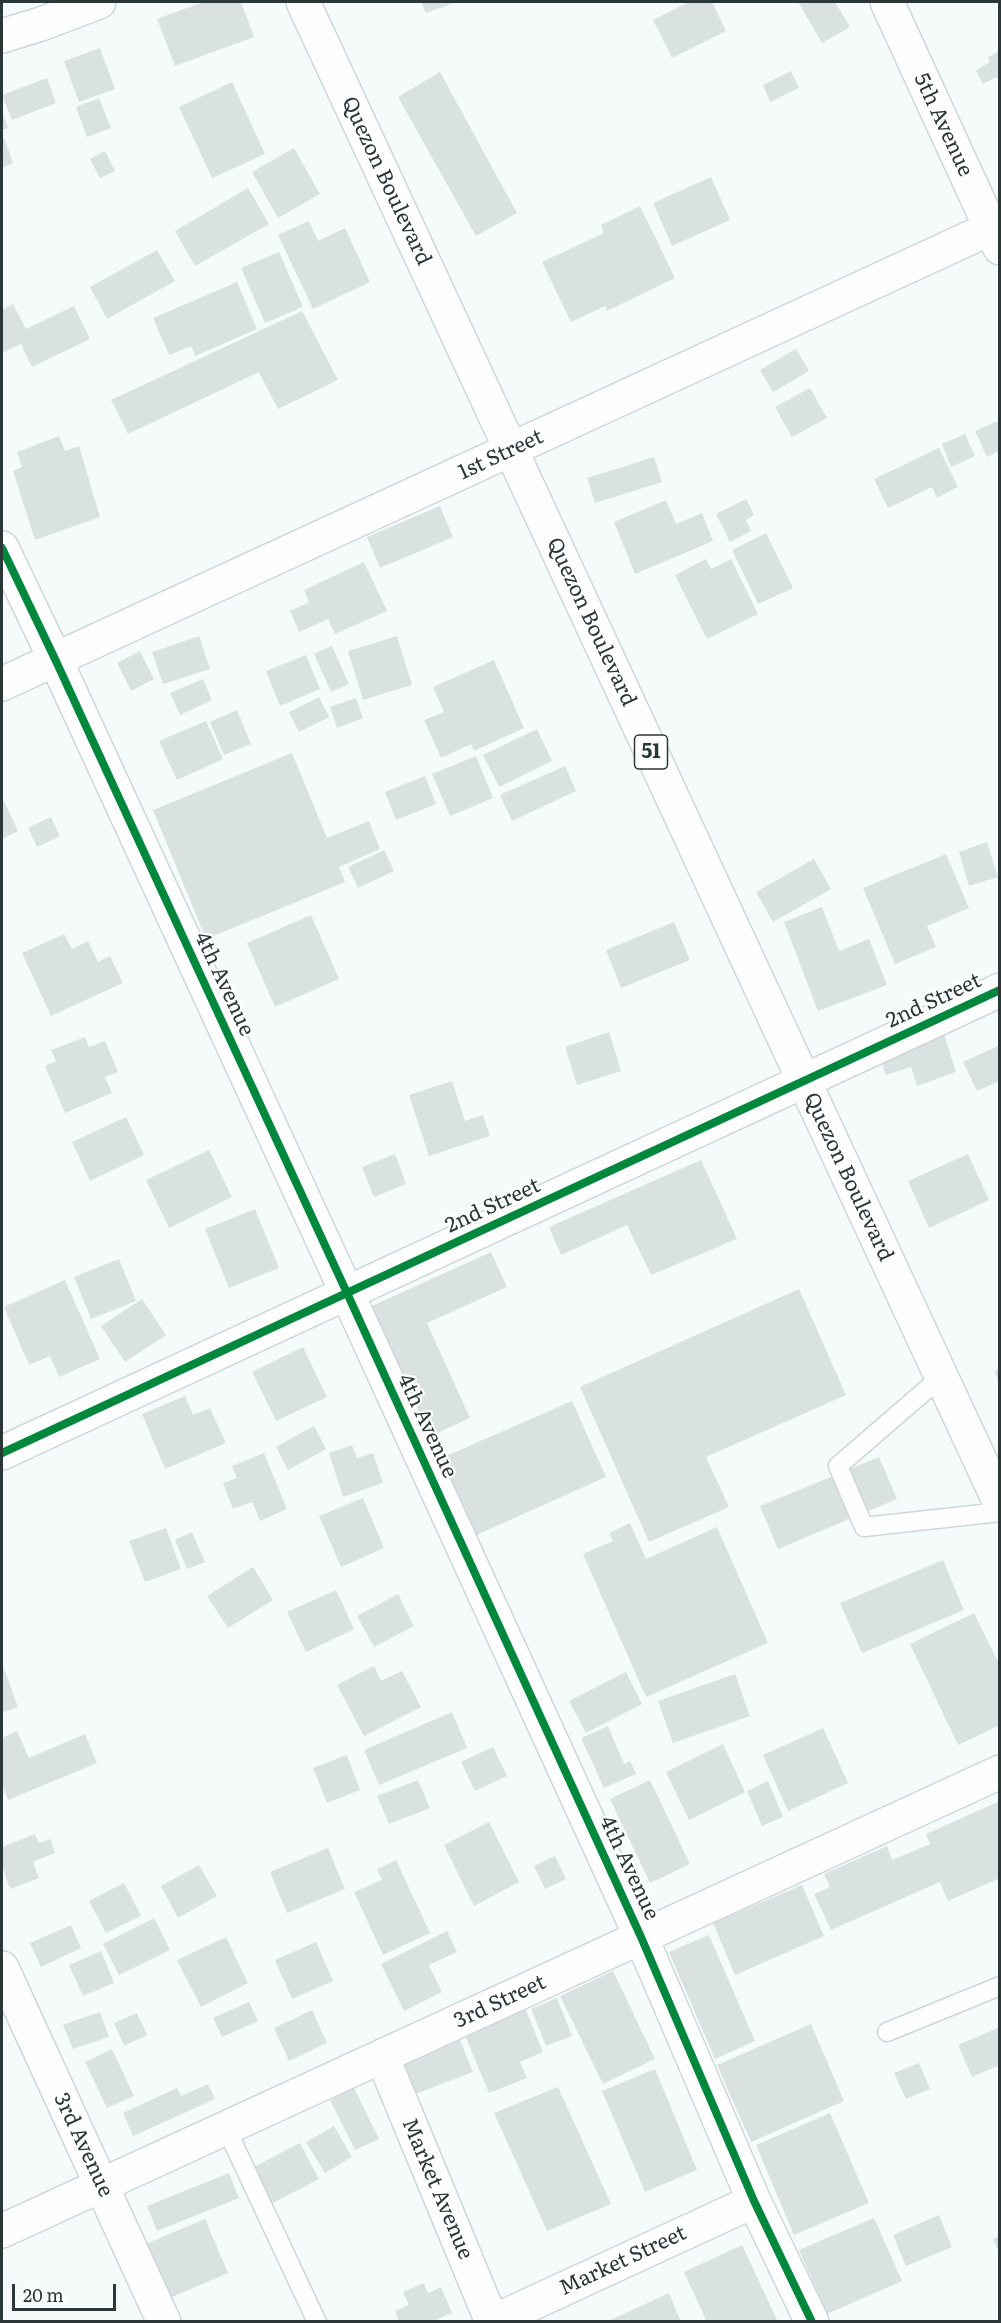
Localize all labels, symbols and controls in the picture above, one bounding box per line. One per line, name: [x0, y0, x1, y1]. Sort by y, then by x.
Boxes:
street label: 5th Avenue: [908, 69, 978, 181]
street label: Quezon Boulevard: [336, 93, 436, 269]
street label: 1st Street: [455, 424, 547, 486]
street label: Quezon Boulevard: [541, 534, 641, 710]
road number: 51: [634, 735, 668, 769]
street label: 4th Avenue: [189, 928, 259, 1040]
street label: 2nd Street: [883, 968, 985, 1034]
street label: Quezon Boulevard: [798, 1089, 898, 1265]
street label: 2nd Street: [442, 1173, 544, 1239]
street label: 4th Avenue: [392, 1370, 462, 1482]
street label: 4th Avenue: [594, 1812, 664, 1924]
street label: 3rd Street: [450, 1970, 550, 2034]
street label: 3rd Avenue: [48, 2089, 118, 2201]
street label: Market Avenue: [396, 2115, 478, 2263]
street label: Market Street: [556, 2221, 690, 2301]
scale bar: [15, 2272, 118, 2310]
text: 20 m: [23, 2281, 64, 2308]

